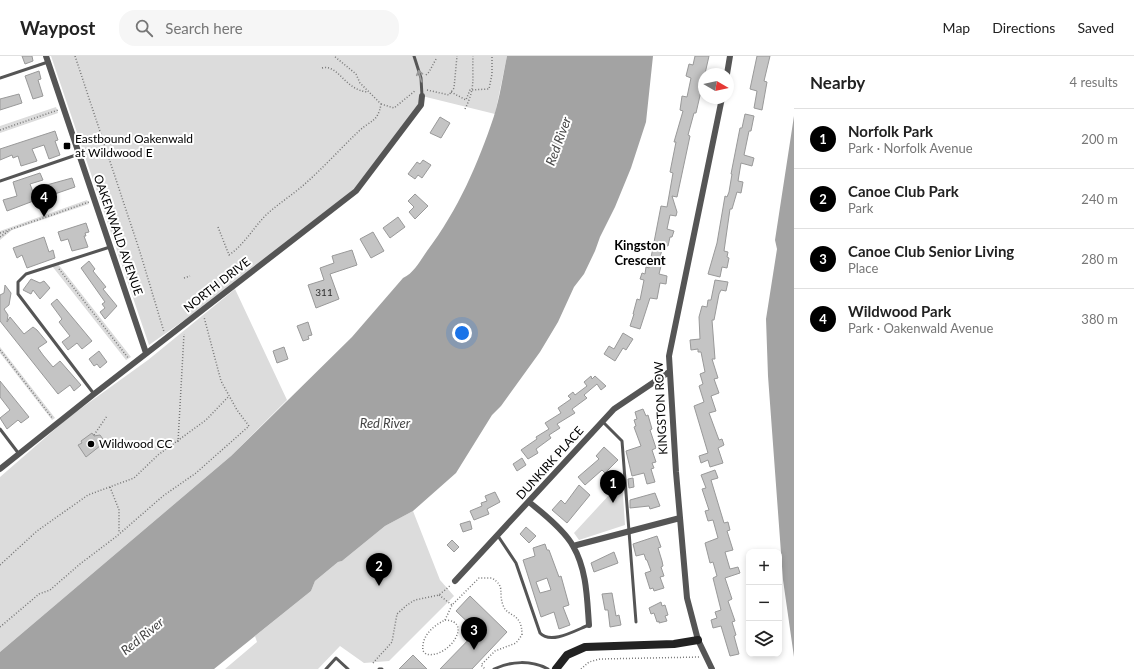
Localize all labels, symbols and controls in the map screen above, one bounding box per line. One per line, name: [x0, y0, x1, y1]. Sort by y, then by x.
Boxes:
search box: [119, 10, 399, 46]
text: Waypost: [20, 16, 95, 39]
icon: search: [133, 17, 155, 39]
text: Search here: [165, 19, 243, 37]
text: Map: [943, 19, 970, 36]
text: Directions: [992, 19, 1055, 36]
text: Saved: [1077, 19, 1114, 36]
north arrow: [698, 68, 734, 104]
one-way arrow: [416, 69, 423, 82]
text: Nearby: [810, 72, 865, 93]
text: 4 results: [1070, 74, 1118, 90]
water label: Red River: [542, 114, 574, 167]
text: Norfolk Park: [848, 122, 933, 140]
place label: Eastbound Oakenwald at Wildwood E: [75, 131, 193, 160]
text: 1: [819, 131, 827, 147]
text: 200 m: [1081, 131, 1118, 147]
text: Park · Norfolk Avenue: [848, 140, 973, 156]
marker: Eastbound Oakenwald at Wildwood E: [62, 141, 72, 151]
street label: OAKENWALD AVENUE: [91, 172, 146, 297]
text: Canoe Club Park: [848, 182, 959, 200]
pin: 4: [31, 184, 57, 217]
text: 2: [819, 191, 827, 207]
text: 240 m: [1081, 191, 1118, 207]
text: Park: [848, 200, 873, 216]
district label: Kingston Crescent: [614, 237, 666, 268]
text: Canoe Club Senior Living: [848, 242, 1014, 260]
text: 3: [819, 251, 827, 267]
text: 280 m: [1081, 251, 1118, 267]
street label: NORTH DRIVE: [180, 254, 253, 315]
text: Place: [848, 260, 878, 276]
house number: 311: [315, 286, 333, 298]
text: Wildwood Park: [848, 302, 951, 320]
text: 4: [819, 311, 827, 327]
text: 380 m: [1081, 311, 1118, 327]
text: Park · Oakenwald Avenue: [848, 320, 993, 336]
your location: [452, 323, 472, 343]
street label: KINGSTON ROW: [651, 360, 670, 455]
water label: Red River: [360, 415, 411, 431]
street label: DUNKIRK PLACE: [513, 423, 586, 502]
place label: Wildwood CC: [99, 436, 172, 451]
marker: Wildwood CC: [86, 439, 96, 449]
pin: 1: [600, 470, 626, 503]
map controls: [746, 549, 782, 657]
button: +: [746, 549, 782, 585]
pin: 2: [366, 553, 392, 586]
button: −: [746, 585, 782, 621]
water label: Red River: [117, 614, 167, 658]
pin: 3: [461, 617, 487, 650]
button: layers: [746, 621, 782, 657]

